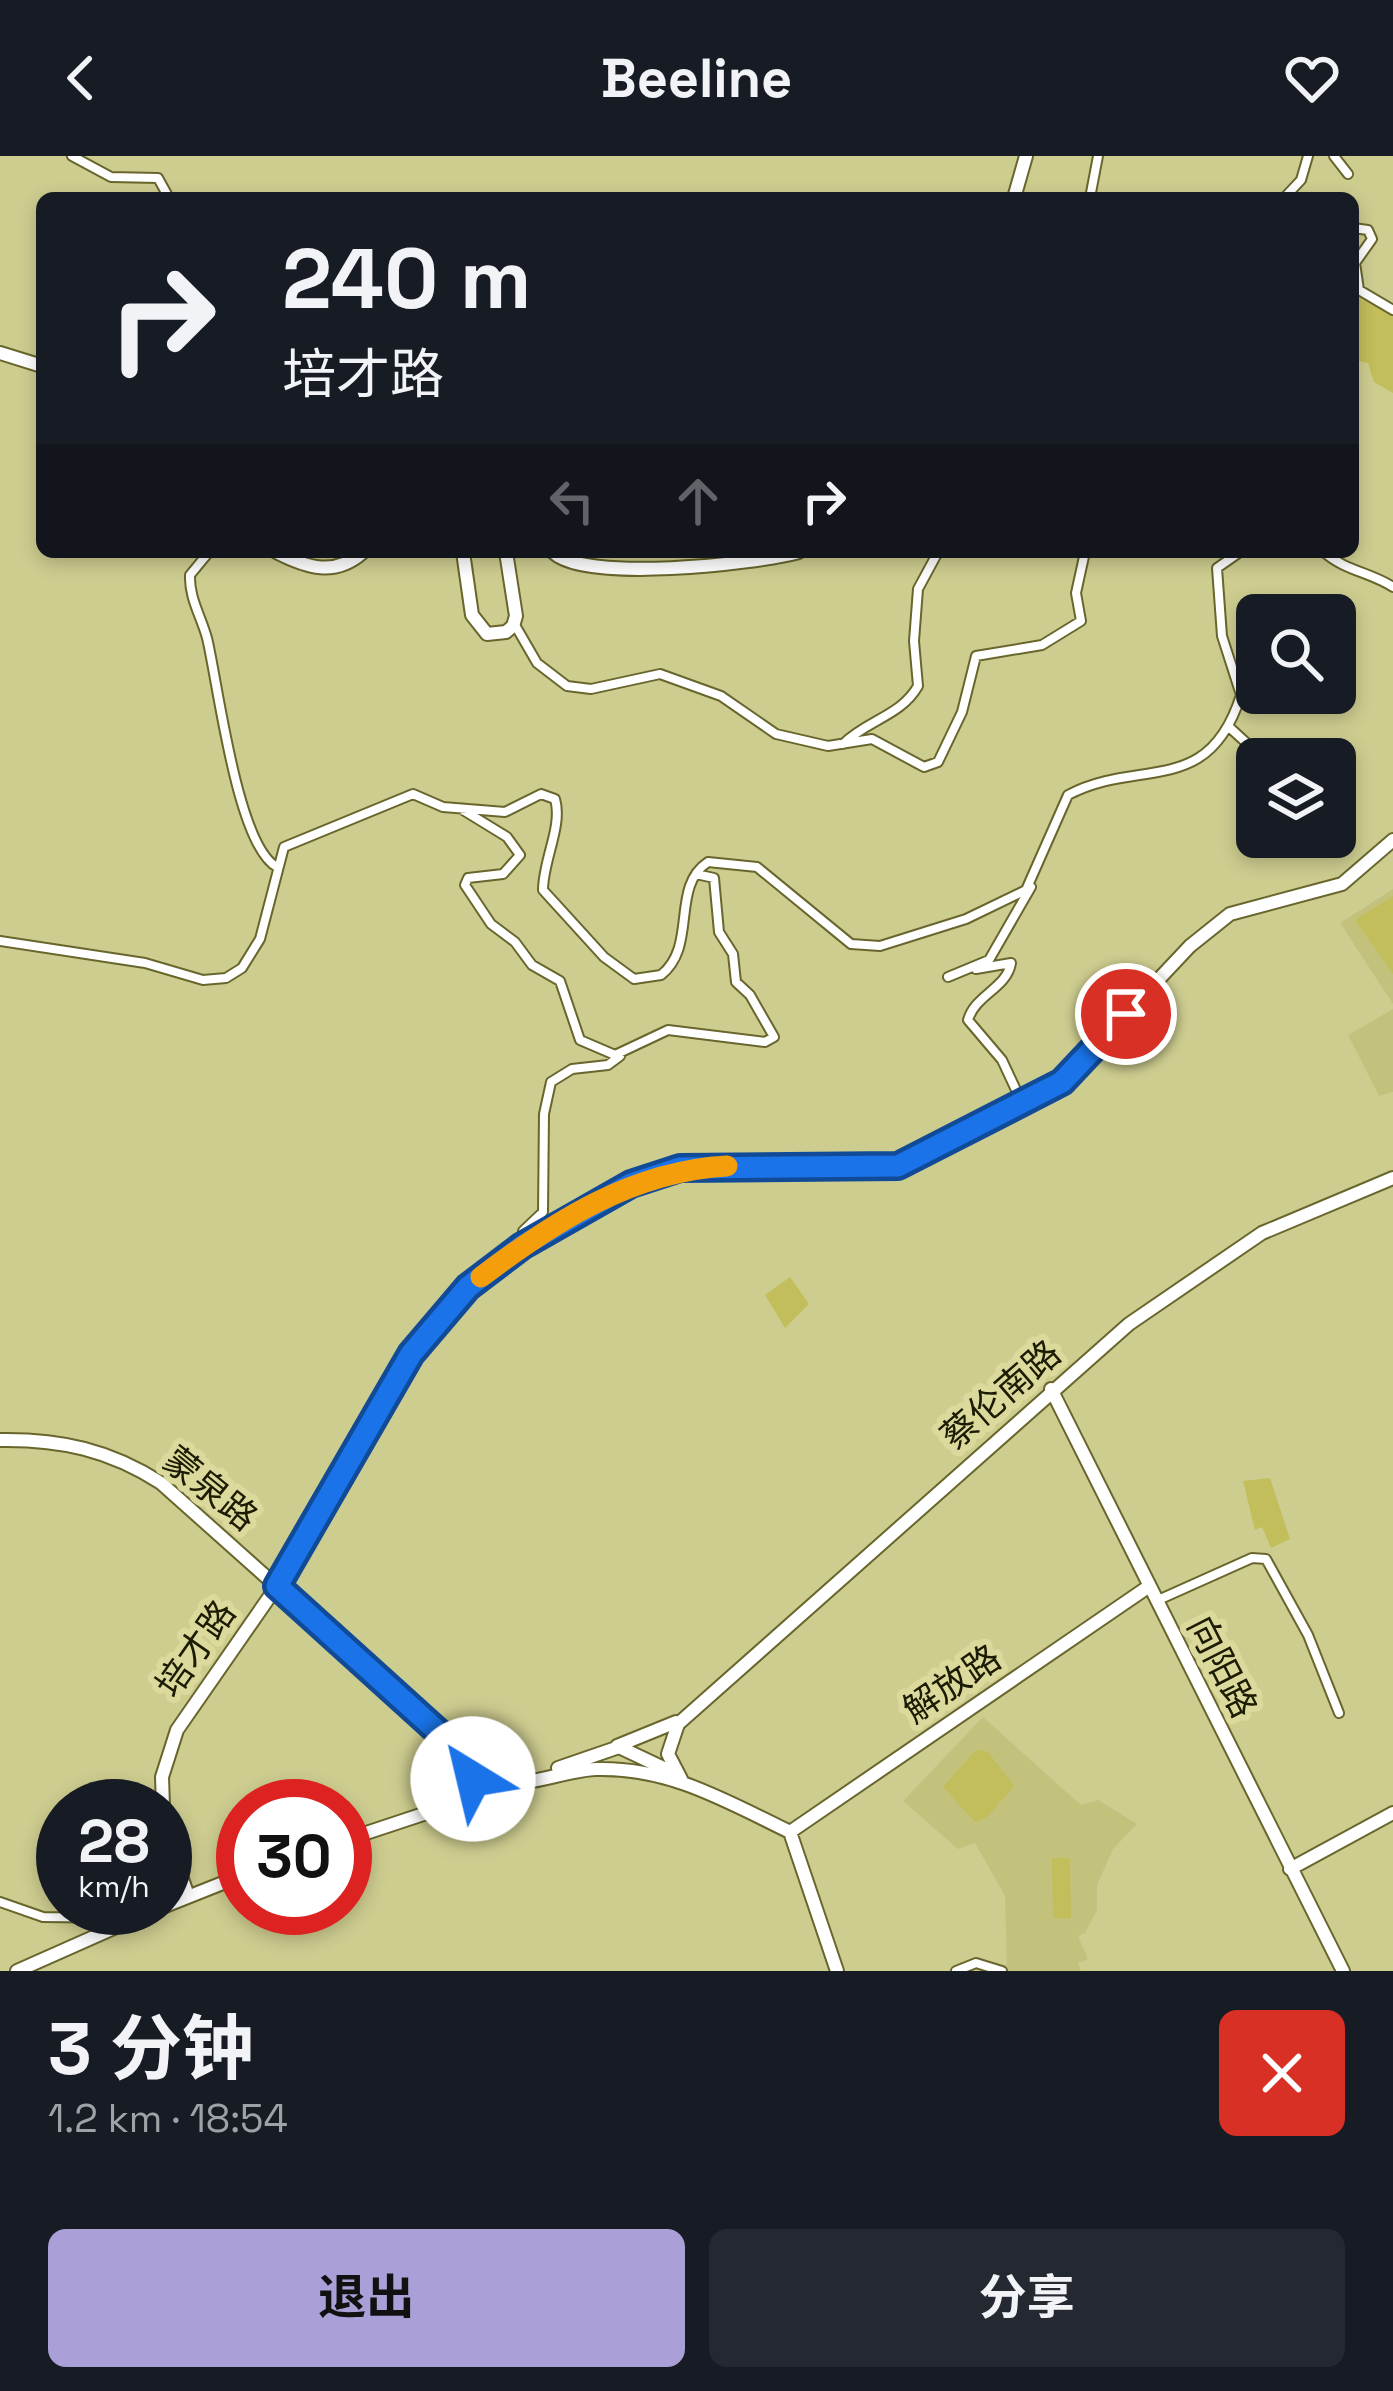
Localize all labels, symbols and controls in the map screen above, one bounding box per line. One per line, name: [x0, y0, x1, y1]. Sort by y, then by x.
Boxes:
text: Beeline: [601, 44, 792, 113]
icon: back: [48, 45, 114, 111]
icon: heart: [1279, 45, 1345, 111]
text: 240 m: [282, 225, 531, 333]
icon: right: [84, 240, 240, 396]
text: 培才路: [282, 340, 444, 409]
icon: left: [539, 468, 605, 534]
icon: ahead: [665, 468, 731, 534]
icon: right: [791, 468, 857, 534]
map controls: [1236, 594, 1356, 858]
button: search: [1236, 594, 1356, 714]
button: layers: [1236, 738, 1356, 858]
pin: [1075, 963, 1177, 1065]
icon: arrive: [1093, 981, 1159, 1047]
street label: 蔡伦南路: [932, 1330, 1070, 1460]
street label: 蒙泉路: [154, 1437, 266, 1541]
street label: 培才路: [146, 1592, 246, 1706]
street label: 向阳路: [1177, 1608, 1267, 1726]
street label: 解放路: [894, 1635, 1010, 1733]
position arrow: [410, 1716, 536, 1842]
speed limit sign: 30: [216, 1779, 372, 1935]
text: 28: [78, 1803, 150, 1880]
text: km/h: [78, 1867, 150, 1906]
text: 3 分钟: [48, 2003, 254, 2095]
button: close: [1219, 2010, 1345, 2136]
text: 1.2 km · 18:54: [48, 2094, 288, 2143]
button: 退出: [48, 2229, 685, 2367]
button: 分享: [709, 2229, 1345, 2367]

